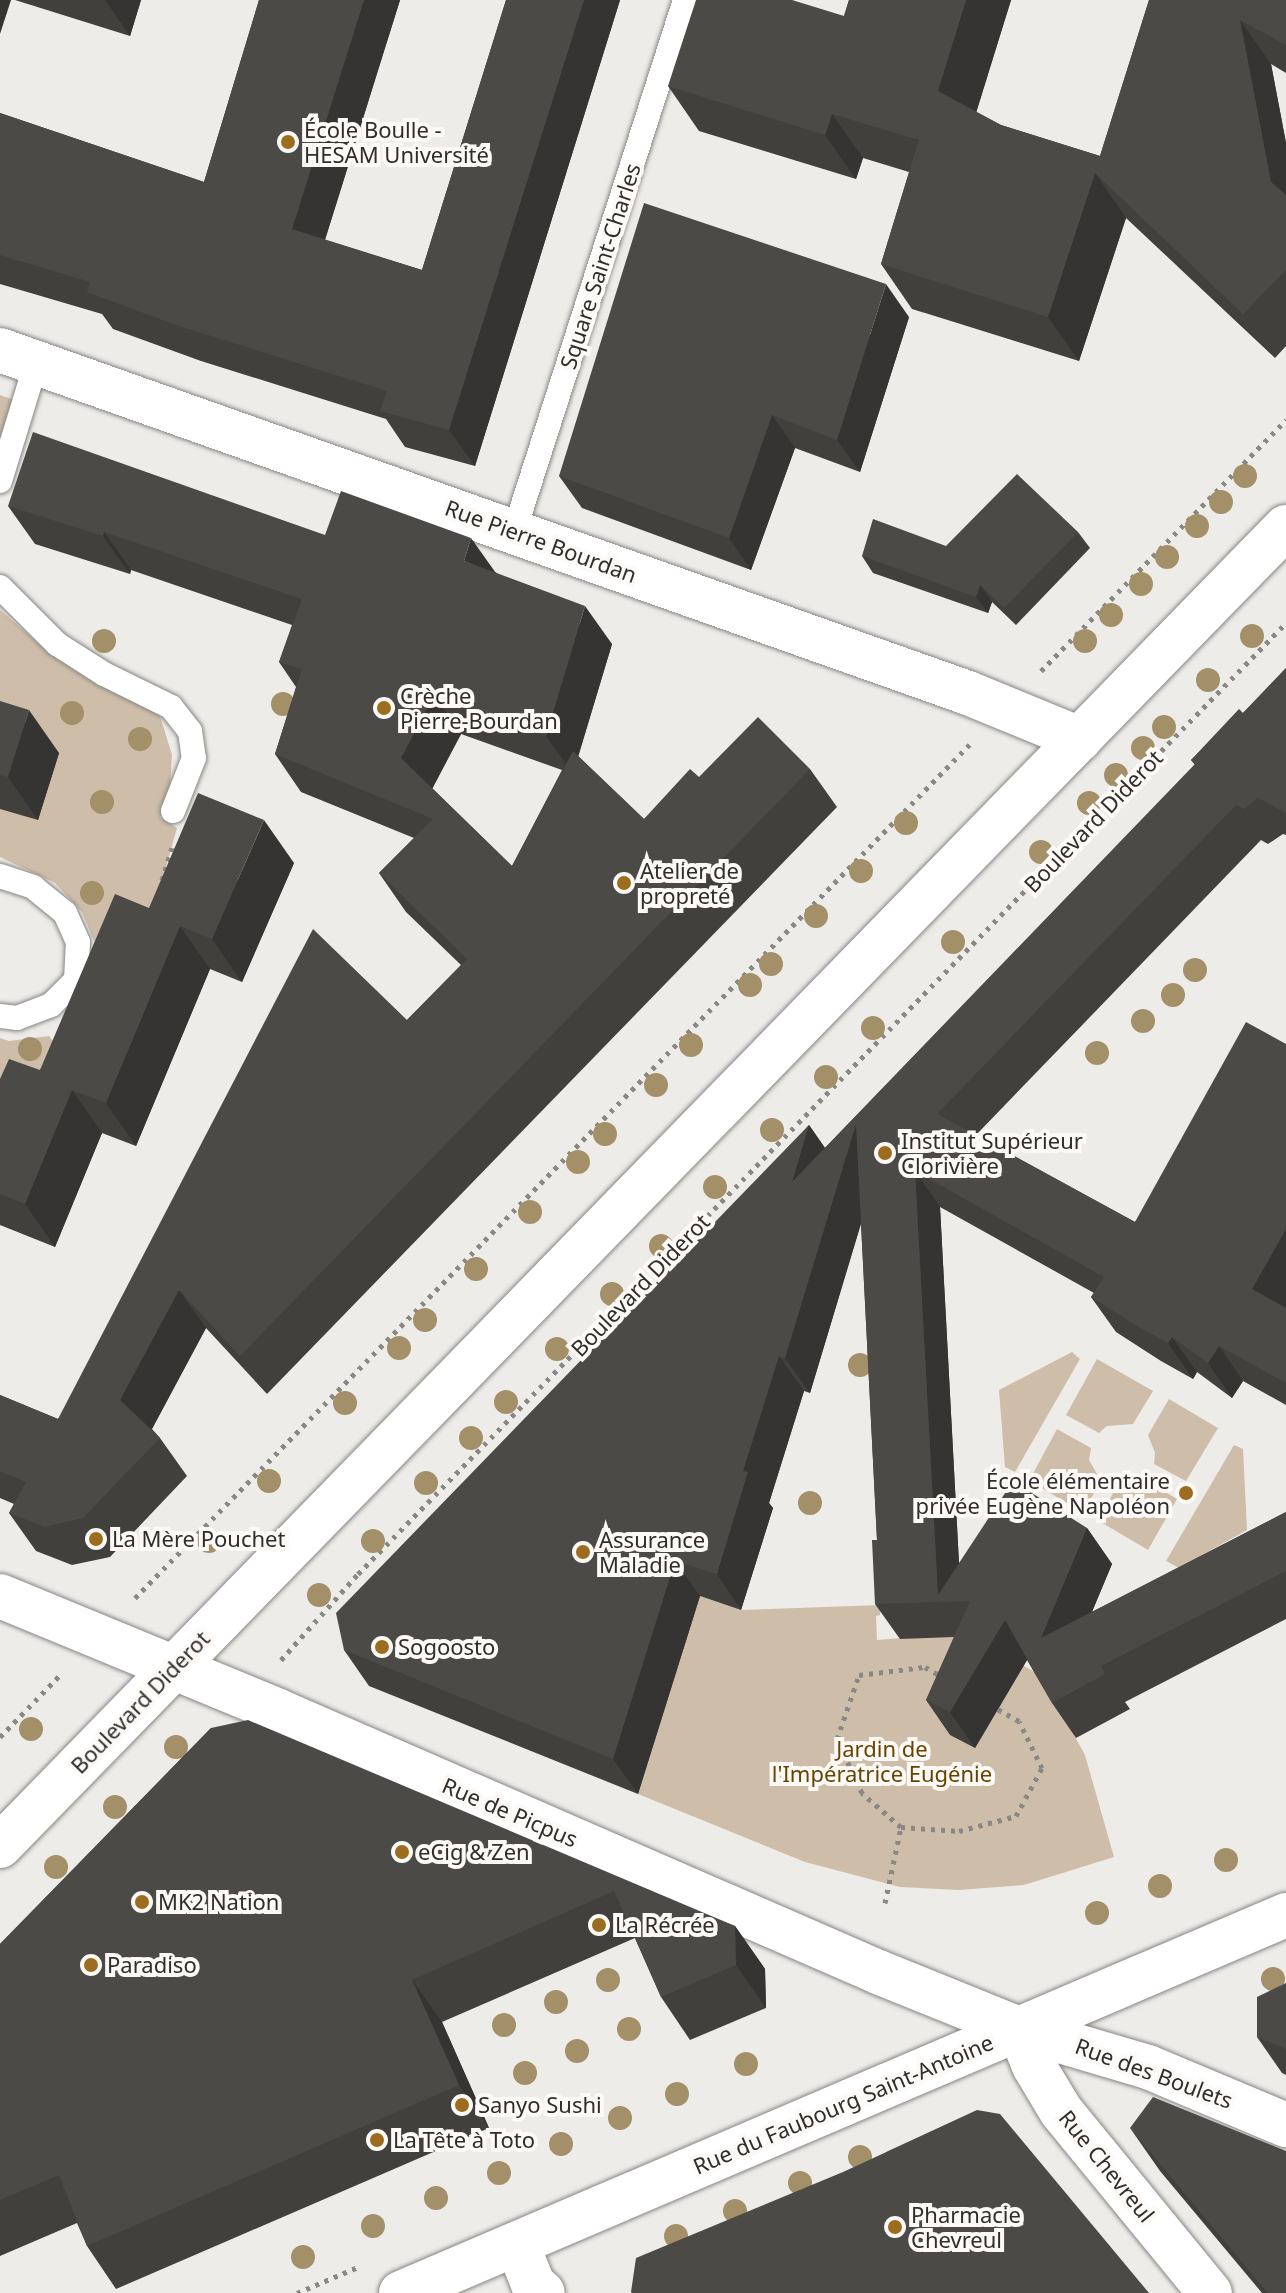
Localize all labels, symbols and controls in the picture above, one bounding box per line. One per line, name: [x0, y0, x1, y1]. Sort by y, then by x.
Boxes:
place label: École Boulle - HESAM Université: [304, 116, 489, 168]
marker: École Boulle - HESAM Université: [279, 133, 297, 151]
street label: Square Saint-Charles: [554, 160, 646, 372]
street label: Rue Pierre Bourdan: [442, 494, 640, 588]
place label: Crèche Pierre-Bourdan: [400, 682, 558, 734]
marker: Crèche Pierre-Bourdan: [375, 699, 393, 717]
street label: Boulevard Diderot: [1018, 744, 1168, 898]
place label: Atelier de propreté: [640, 857, 739, 908]
marker: Atelier de propreté: [615, 874, 633, 892]
place label: Institut Supérieur Clorivière: [901, 1127, 1083, 1178]
marker: Institut Supérieur Clorivière: [876, 1144, 894, 1162]
street label: Boulevard Diderot: [565, 1208, 715, 1362]
place label: École élémentaire privée Eugène Napoléon: [916, 1467, 1170, 1518]
marker: École élémentaire privée Eugène Napoléon: [1177, 1484, 1195, 1502]
place label: La Mère Pouchet: [112, 1526, 285, 1552]
place label: Assurance Maladie: [599, 1526, 705, 1578]
marker: La Mère Pouchet: [87, 1530, 105, 1548]
marker: Assurance Maladie: [574, 1543, 592, 1561]
street label: Boulevard Diderot: [65, 1625, 215, 1779]
place label: Sogoosto: [398, 1634, 495, 1660]
marker: Sogoosto: [373, 1638, 391, 1656]
park label: Jardin de l'Impératrice Eugénie: [772, 1735, 992, 1786]
street label: Rue de Picpus: [438, 1772, 582, 1852]
place label: eCig & Zen: [418, 1839, 530, 1865]
marker: eCig & Zen: [393, 1843, 411, 1861]
place label: MK2 Nation: [158, 1889, 279, 1915]
marker: MK2 Nation: [133, 1893, 151, 1911]
place label: La Récrée: [615, 1912, 715, 1938]
marker: La Récrée: [590, 1916, 608, 1934]
place label: Paradiso: [107, 1952, 197, 1978]
marker: Paradiso: [82, 1956, 100, 1974]
street label: Rue du Faubourg Saint-Antoine: [689, 2029, 997, 2179]
street label: Rue des Boulets: [1072, 2032, 1236, 2114]
place label: Sanyo Sushi: [478, 2092, 602, 2118]
marker: Sanyo Sushi: [453, 2096, 471, 2114]
street label: Rue Chevreul: [1054, 2105, 1160, 2227]
place label: La Tête à Toto: [393, 2127, 535, 2153]
marker: La Tête à Toto: [368, 2131, 386, 2149]
place label: Pharmacie Chevreul: [911, 2201, 1021, 2252]
marker: Pharmacie Chevreul: [886, 2218, 904, 2236]

